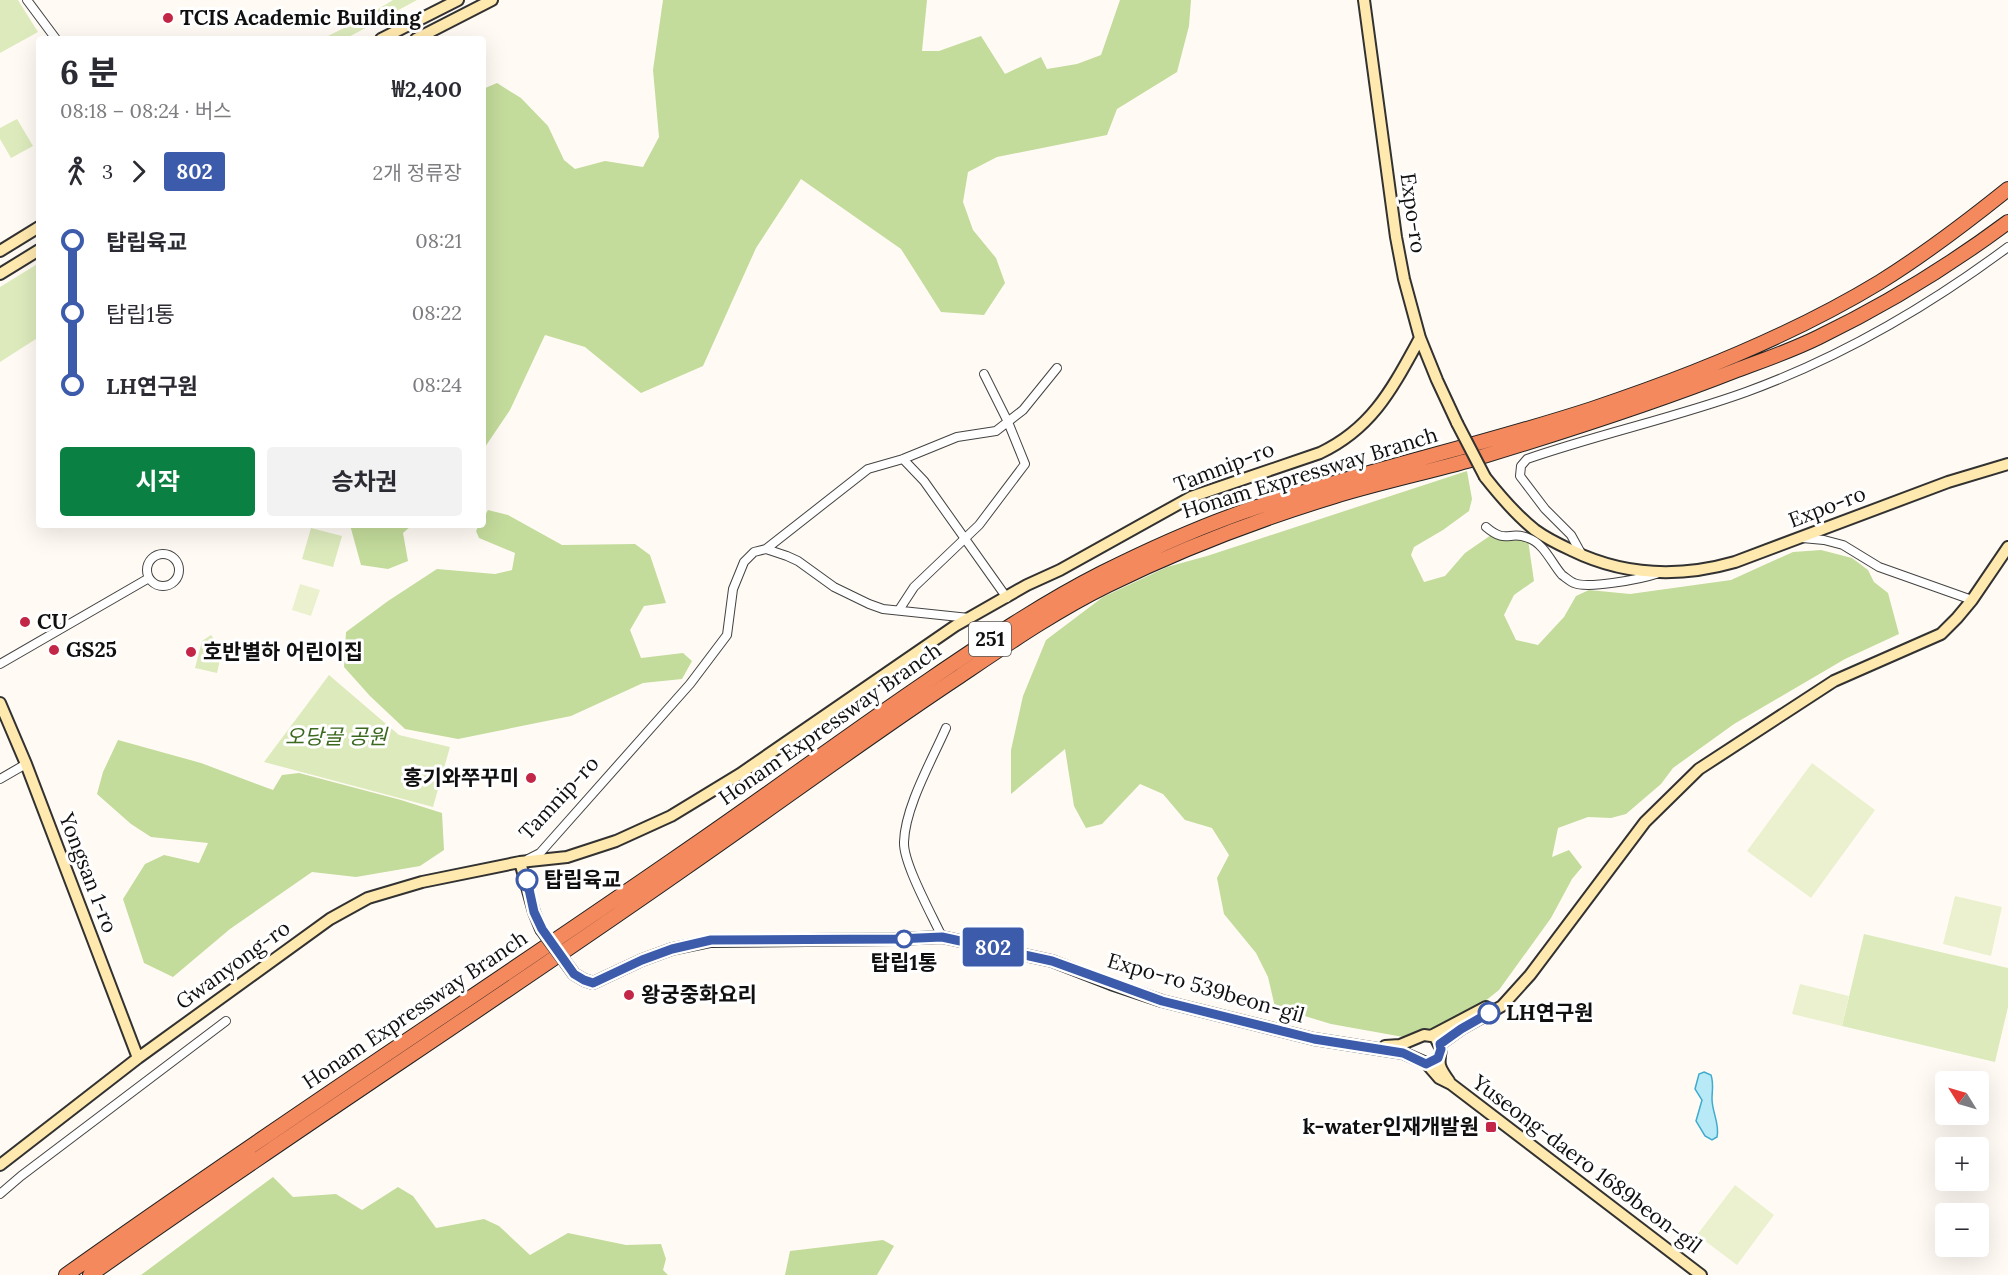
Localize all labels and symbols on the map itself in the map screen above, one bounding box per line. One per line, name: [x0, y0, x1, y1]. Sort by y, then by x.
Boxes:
place label: TCIS Academic Building: [180, 4, 422, 31]
marker: TCIS Academic Building: [161, 11, 175, 25]
street label: Expo-ro: [1395, 171, 1432, 255]
street label: Honam Expressway Branch: [1179, 421, 1441, 524]
street label: Tamnip-ro: [1170, 435, 1278, 498]
street label: Expo-ro: [1784, 480, 1869, 534]
place label: CU: [37, 608, 67, 635]
marker: CU: [18, 615, 32, 629]
road number: 251: [969, 622, 1011, 656]
place label: GS25: [66, 636, 117, 663]
street label: Honam Expressway Branch: [713, 636, 946, 811]
place label: 호반별하 어린이집: [203, 638, 363, 665]
marker: GS25: [47, 643, 61, 657]
marker: 호반별하 어린이집: [184, 645, 198, 659]
park label: 오당골 공원: [285, 723, 389, 750]
street label: Tamnip-ro: [513, 750, 604, 845]
place label: 홍기와쭈꾸미: [403, 764, 519, 791]
marker: 홍기와쭈꾸미: [524, 771, 538, 785]
street label: Yongsan 1-ro: [53, 808, 124, 937]
place label: 탑립육교: [544, 866, 621, 893]
marker: 탑립육교: [516, 869, 538, 891]
street label: Gwanyong-ro: [170, 914, 295, 1015]
street label: Honam Expressway Branch: [297, 924, 532, 1095]
line badge: 802: [958, 928, 1028, 966]
marker: 탑립1통: [895, 930, 913, 948]
street label: Expo-ro 539beon-gil: [1104, 946, 1308, 1029]
place label: 탑립1통: [871, 949, 937, 976]
place label: 왕궁중화요리: [641, 981, 757, 1008]
marker: 왕궁중화요리: [622, 988, 636, 1002]
place label: LH연구원: [1506, 999, 1594, 1026]
marker: LH연구원: [1478, 1002, 1500, 1024]
street label: Yuseong-daero 1689beon-gil: [1466, 1068, 1707, 1259]
north arrow: [1935, 1071, 1989, 1125]
place label: k-water인재개발원: [1303, 1113, 1479, 1140]
marker: k-water인재개발원: [1484, 1120, 1498, 1134]

